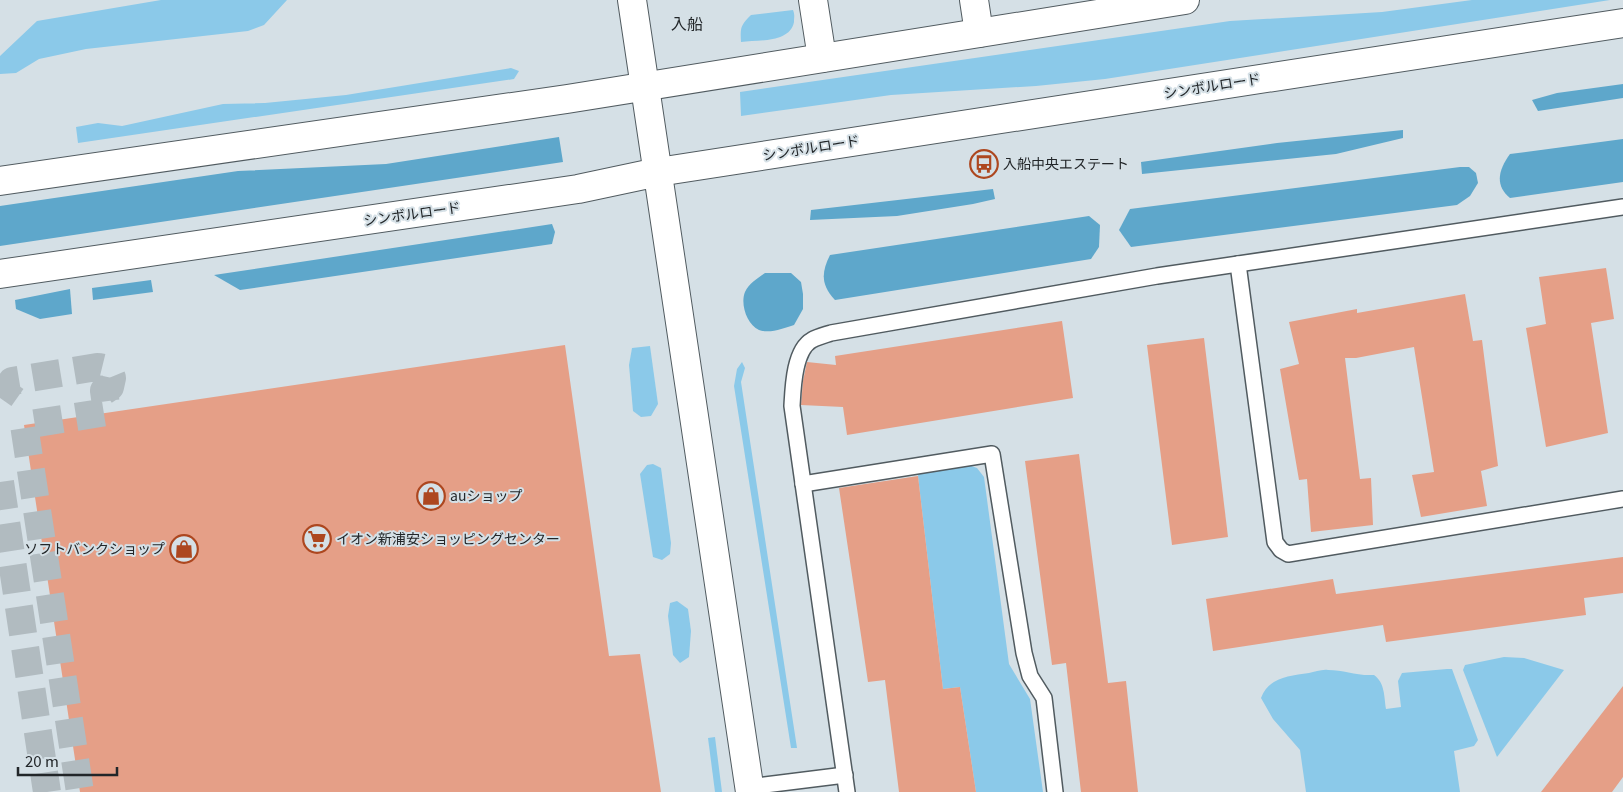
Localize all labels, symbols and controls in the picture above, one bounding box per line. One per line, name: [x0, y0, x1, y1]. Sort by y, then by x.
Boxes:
district label: 入船: [671, 11, 703, 35]
street label: シンボルロード: [1162, 67, 1262, 103]
street label: シンボルロード: [761, 129, 861, 165]
bus stop icon: 入船中央エステート: [969, 149, 999, 179]
place label: 入船中央エステート: [1003, 153, 1129, 173]
street label: シンボルロード: [362, 196, 462, 230]
shop icon: auショップ: [416, 481, 446, 511]
place label: auショップ: [450, 485, 522, 505]
supermarket icon: イオン新浦安ショッピングセンター: [302, 524, 332, 554]
place label: イオン新浦安ショッピングセンター: [336, 528, 560, 548]
shop icon: ソフトバンクショップ: [169, 534, 199, 564]
place label: ソフトバンクショップ: [24, 538, 165, 558]
scale bar: [18, 744, 116, 776]
text: 20 m: [25, 750, 59, 771]

